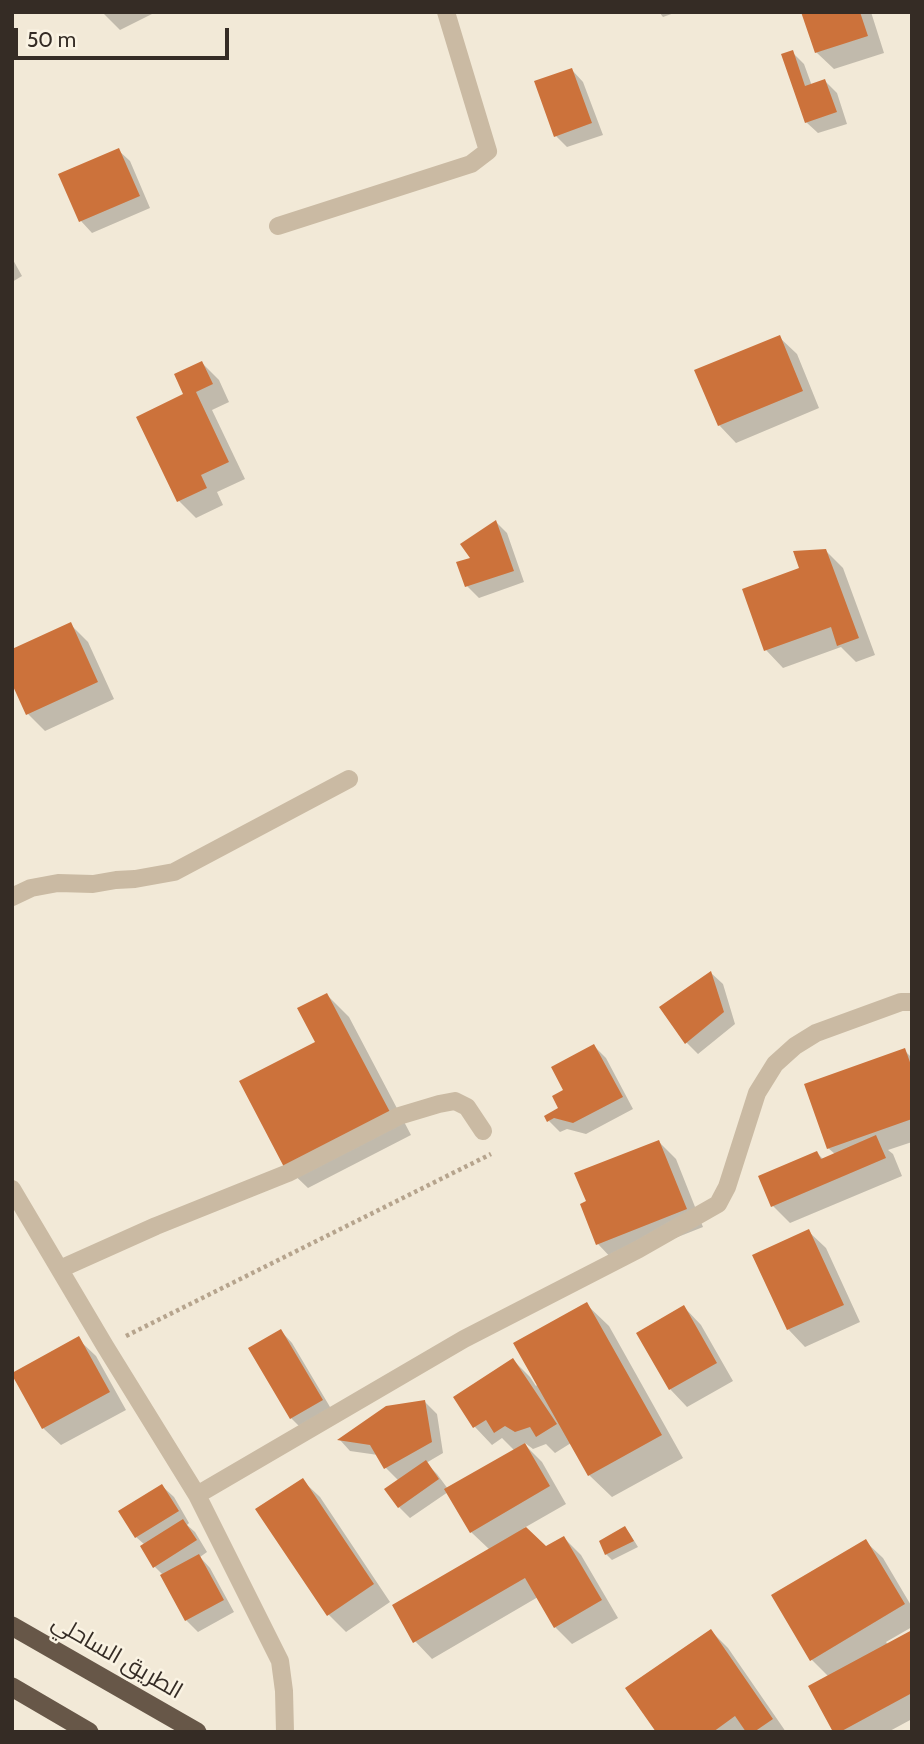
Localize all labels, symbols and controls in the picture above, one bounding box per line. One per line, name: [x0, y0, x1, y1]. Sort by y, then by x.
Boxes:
scale bar: [18, 14, 233, 58]
text: 50 m: [27, 27, 76, 52]
street label: الطريق الساحلي: [47, 1608, 187, 1706]

